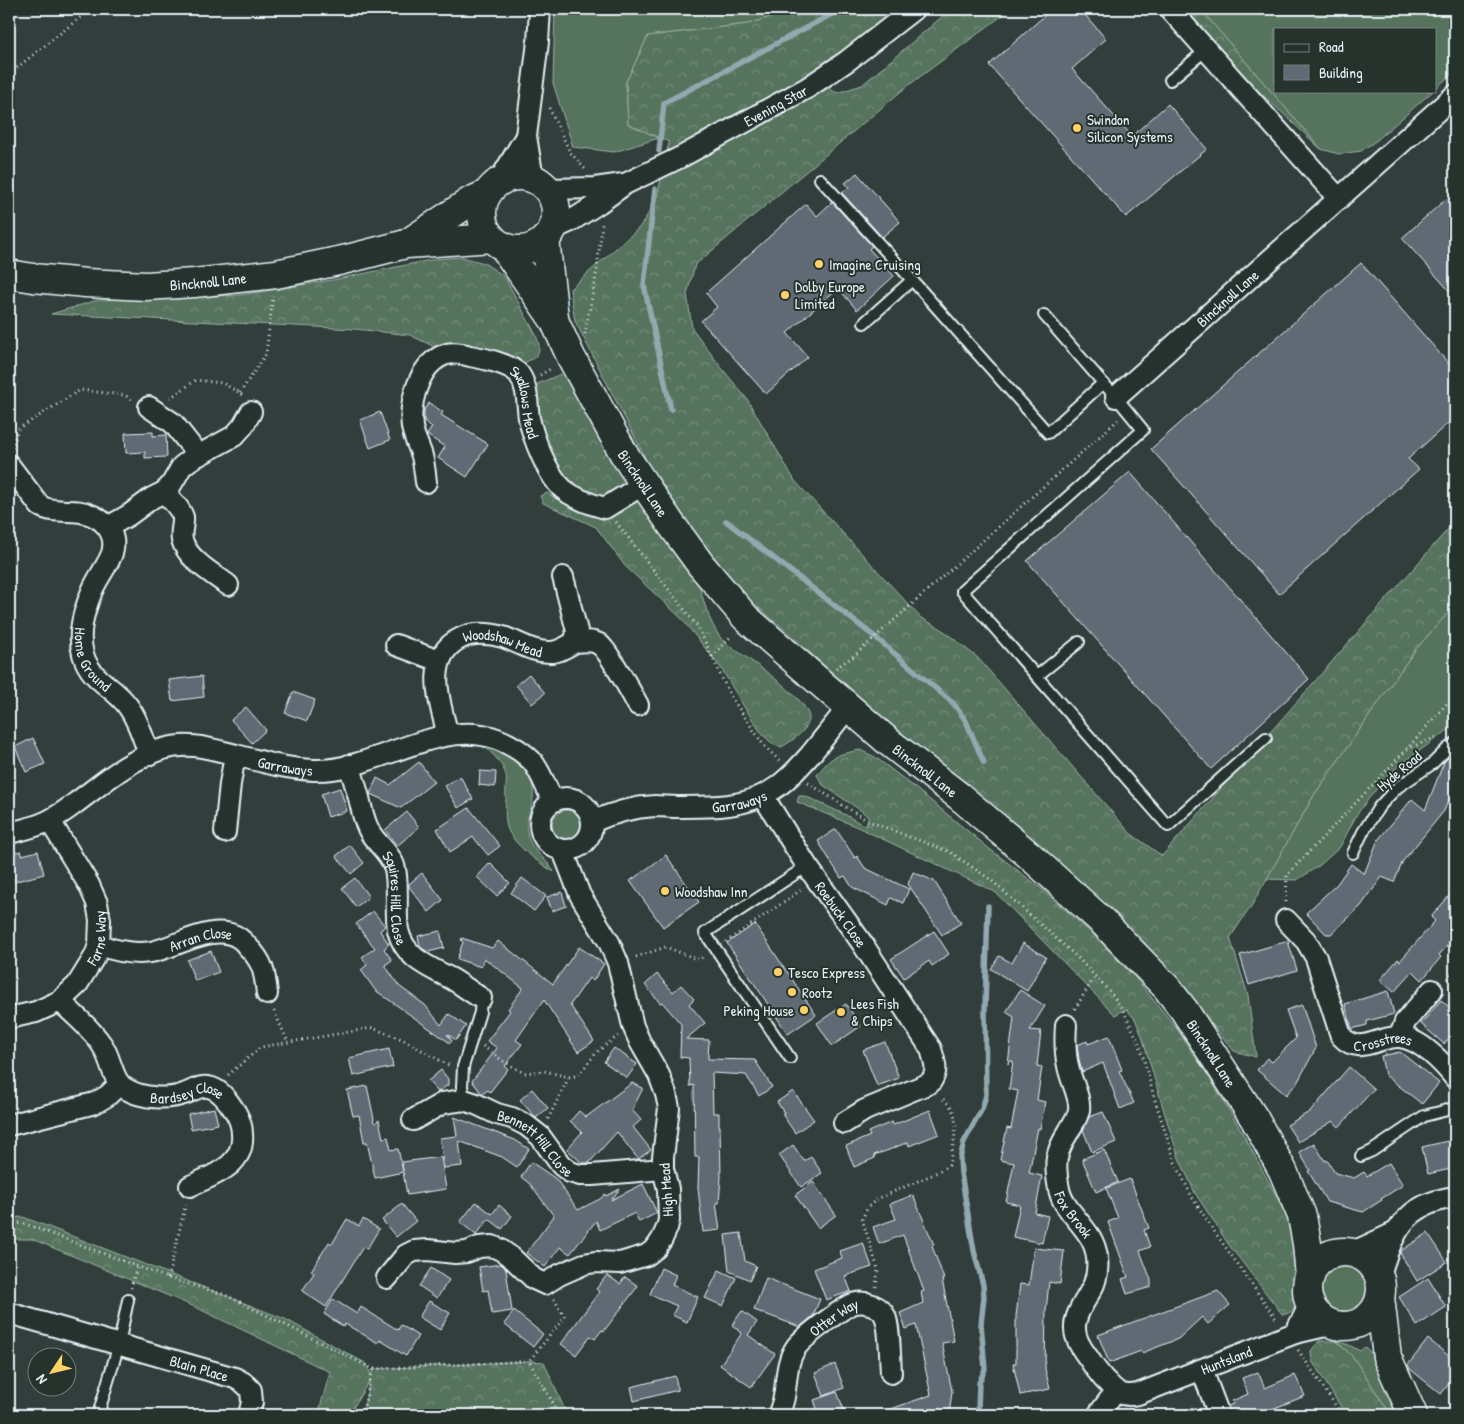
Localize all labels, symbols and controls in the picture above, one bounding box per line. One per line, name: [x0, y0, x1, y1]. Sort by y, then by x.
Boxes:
legend: [1274, 28, 1436, 92]
text: Road: [1319, 36, 1344, 57]
text: Building: [1319, 62, 1363, 83]
street label: Evening Star: [740, 79, 811, 131]
place label: Swindon Silicon Systems: [1087, 109, 1173, 147]
marker: Swindon Silicon Systems: [1071, 122, 1083, 134]
place label: Imagine Cruising: [829, 254, 921, 275]
marker: Imagine Cruising: [813, 258, 825, 270]
street label: Bincknoll Lane: [1192, 264, 1263, 331]
street label: Bincknoll Lane: [169, 267, 248, 295]
place label: Dolby Europe Limited: [795, 276, 865, 314]
marker: Dolby Europe Limited: [779, 289, 791, 301]
street label: Swallows Mead: [506, 360, 545, 441]
street label: Bincknoll Lane: [613, 445, 674, 521]
street label: Woodshaw Mead: [460, 623, 544, 662]
street label: Home Ground: [70, 627, 116, 696]
street label: Bincknoll Lane: [888, 738, 962, 802]
street label: Hyde Road: [1372, 746, 1426, 796]
street label: Garraways: [256, 751, 314, 780]
street label: Garraways: [711, 784, 770, 817]
street label: Squires Hill Close: [378, 846, 413, 948]
street label: Roebuck Close: [811, 877, 872, 951]
place label: Woodshaw Inn: [675, 881, 748, 902]
marker: Woodshaw Inn: [659, 885, 671, 897]
street label: Farne Way: [81, 909, 111, 970]
street label: Arran Close: [166, 922, 235, 956]
place label: Tesco Express: [788, 962, 865, 983]
marker: Tesco Express: [772, 966, 784, 978]
place label: Rootz: [802, 982, 833, 1003]
marker: Rootz: [786, 986, 798, 998]
place label: Lees Fish & Chips: [851, 993, 899, 1031]
place label: Peking House: [724, 1000, 794, 1021]
marker: Peking House: [798, 1004, 810, 1016]
marker: Lees Fish & Chips: [835, 1006, 847, 1018]
street label: Bincknoll Lane: [1182, 1015, 1242, 1091]
street label: Crosstrees: [1353, 1026, 1416, 1056]
street label: Bardsey Close: [149, 1076, 230, 1108]
street label: Bennett Hill Close: [495, 1104, 578, 1181]
street label: High Mead: [654, 1162, 678, 1217]
street label: Fox Brook: [1049, 1188, 1098, 1242]
street label: Otter Way: [804, 1292, 861, 1341]
street label: Huntsland: [1198, 1340, 1255, 1379]
north arrow: [28, 1346, 78, 1396]
street label: Blain Place: [168, 1349, 231, 1386]
text: N: [31, 1371, 51, 1388]

